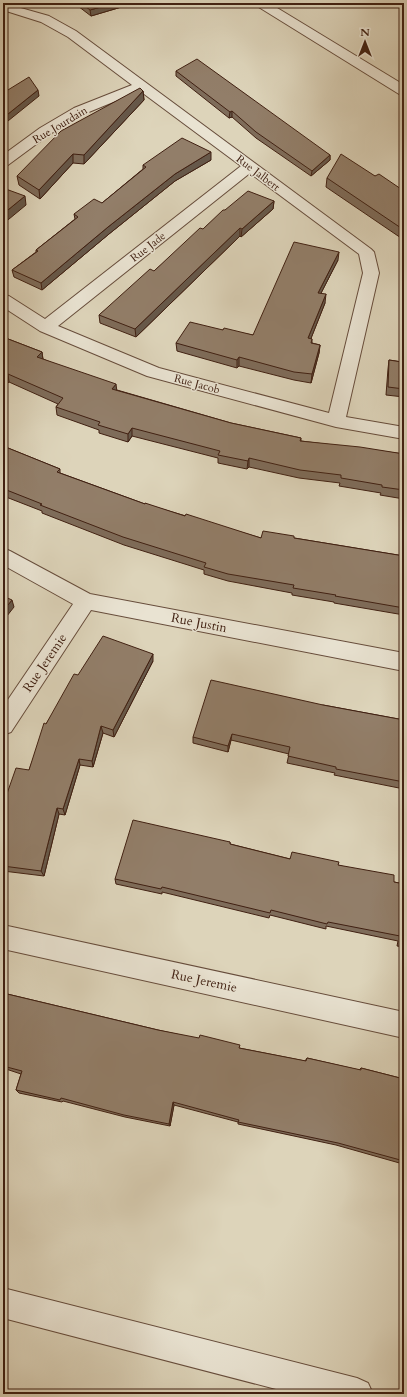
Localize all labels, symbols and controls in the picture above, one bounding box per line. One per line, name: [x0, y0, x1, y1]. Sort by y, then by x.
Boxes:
north arrow: [345, 22, 385, 62]
text: N: [360, 25, 370, 40]
street label: Rue Jourdain: [30, 102, 91, 147]
street label: Rue Jalbert: [233, 152, 283, 195]
street label: Rue Jade: [127, 228, 169, 266]
street label: Rue Jacob: [172, 371, 222, 397]
street label: Rue Justin: [170, 609, 229, 637]
street label: Rue Jeremie: [19, 630, 71, 696]
street label: Rue Jeremie: [169, 965, 239, 997]

